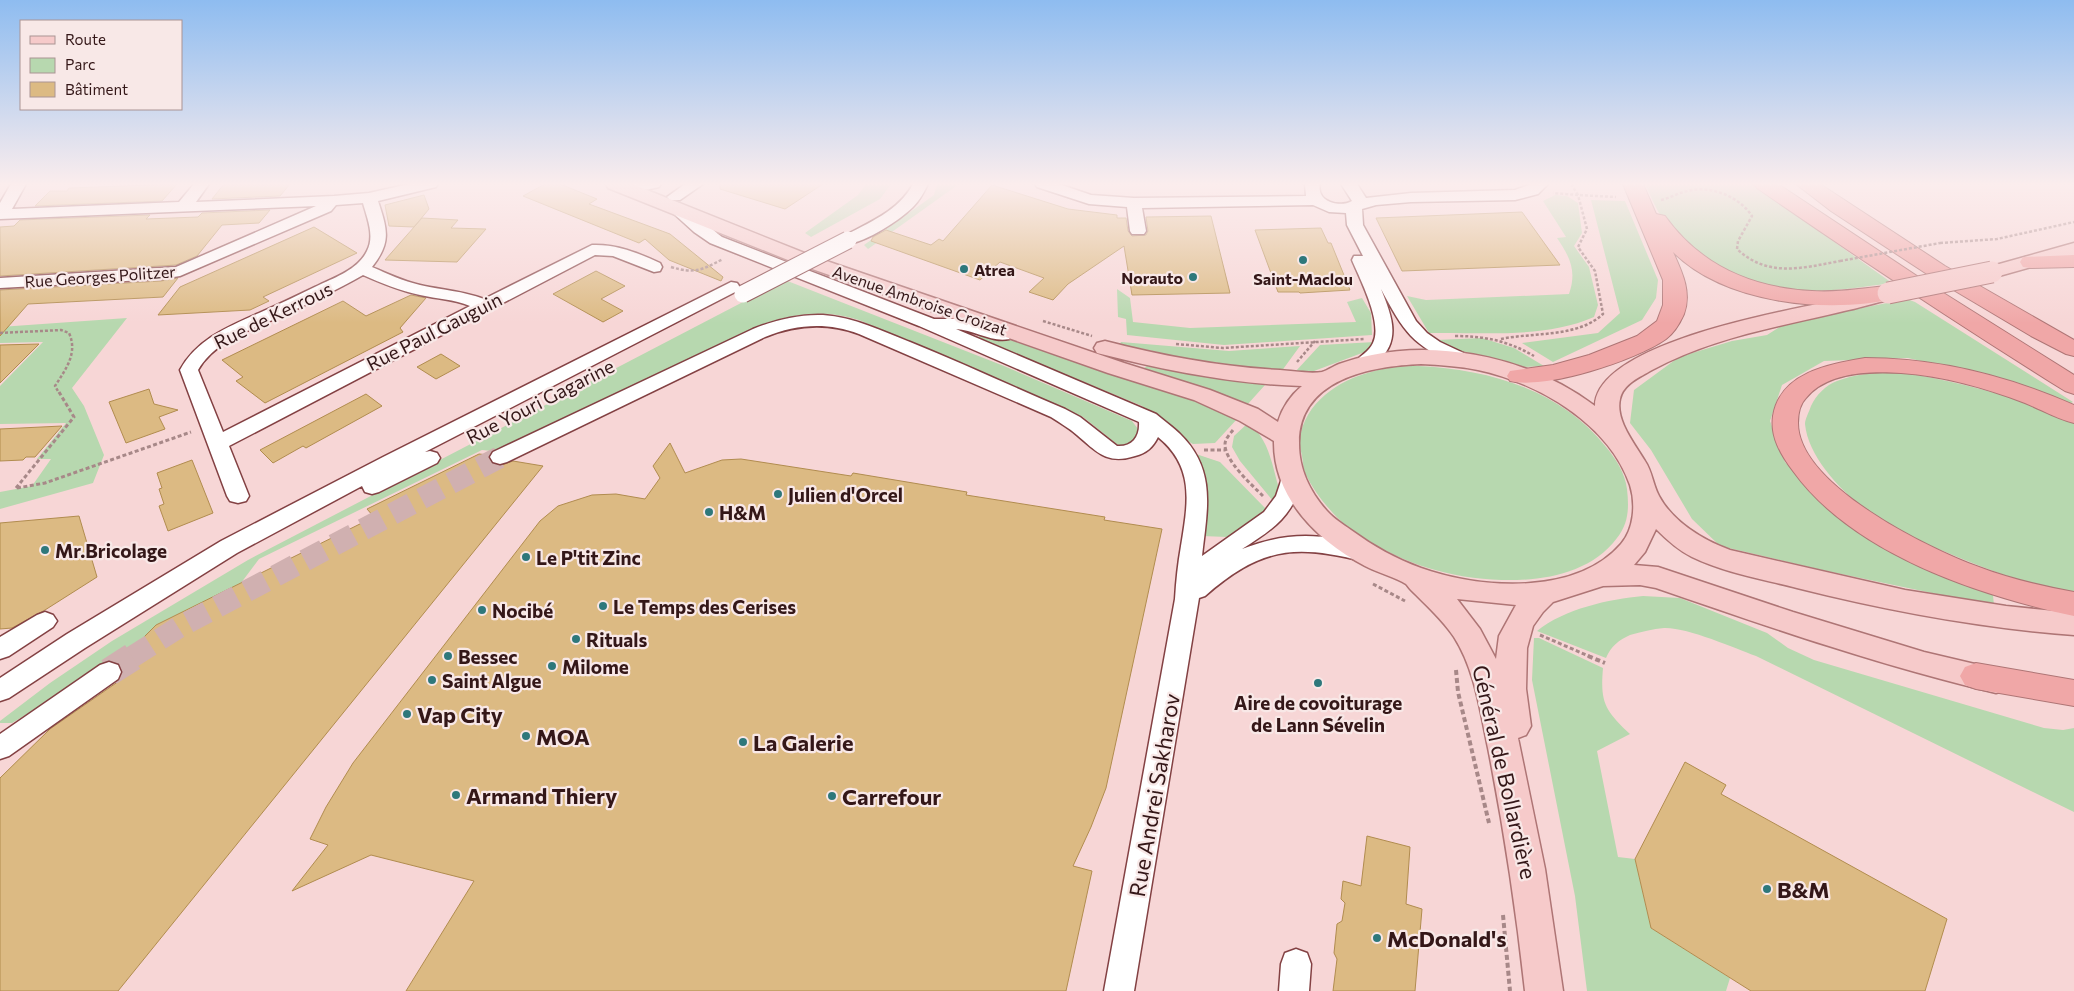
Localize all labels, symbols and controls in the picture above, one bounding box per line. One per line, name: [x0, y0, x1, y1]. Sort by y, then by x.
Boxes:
legend: [20, 20, 182, 110]
text: Route: [65, 30, 106, 48]
text: Parc: [65, 55, 95, 73]
text: Bâtiment: [65, 80, 128, 98]
marker: Saint-Maclou: [1297, 254, 1309, 266]
place label: Atrea: [974, 260, 1015, 279]
street label: Rue Georges Politzer: [24, 261, 177, 291]
street label: Avenue Ambroise Croizat: [830, 261, 1010, 339]
marker: Atrea: [958, 263, 970, 275]
place label: Norauto: [1121, 268, 1183, 287]
place label: Saint-Maclou: [1253, 269, 1353, 288]
marker: Norauto: [1187, 271, 1199, 283]
street label: Rue de Kerrous: [210, 276, 336, 354]
street label: Rue Paul Gauguin: [362, 287, 506, 375]
street label: Rue Youri Gagarine: [462, 354, 618, 448]
place label: Julien d'Orcel: [788, 483, 903, 506]
marker: Julien d'Orcel: [772, 488, 784, 500]
place label: H&M: [719, 501, 766, 524]
marker: H&M: [703, 506, 715, 518]
place label: Mr.Bricolage: [55, 539, 167, 562]
marker: Mr.Bricolage: [39, 544, 51, 556]
place label: Le P'tit Zinc: [536, 546, 641, 569]
marker: Le P'tit Zinc: [520, 551, 532, 563]
place label: Le Temps des Cerises: [613, 595, 796, 618]
place label: Nocibé: [492, 599, 553, 622]
marker: Le Temps des Cerises: [597, 600, 609, 612]
marker: Nocibé: [476, 604, 488, 616]
place label: Rituals: [586, 628, 647, 651]
marker: Rituals: [570, 633, 582, 645]
place label: Bessec: [458, 645, 517, 668]
marker: Bessec: [442, 650, 454, 662]
place label: Milome: [562, 655, 629, 678]
marker: Milome: [546, 660, 558, 672]
street label: Général de Bollardière: [1467, 662, 1543, 882]
place label: Saint Algue: [442, 669, 541, 692]
marker: Saint Algue: [426, 674, 438, 686]
marker: Aire de covoiturage de Lann Sévelin: [1312, 677, 1324, 689]
street label: Rue Andrei Sakharov: [1123, 691, 1185, 899]
place label: Aire de covoiturage de Lann Sévelin: [1234, 691, 1402, 736]
place label: Vap City: [417, 701, 503, 728]
marker: Vap City: [401, 708, 413, 720]
place label: MOA: [536, 723, 590, 750]
place label: La Galerie: [753, 729, 854, 756]
marker: MOA: [520, 730, 532, 742]
marker: La Galerie: [737, 736, 749, 748]
place label: Armand Thiery: [466, 782, 617, 809]
place label: Carrefour: [842, 783, 941, 810]
marker: Armand Thiery: [450, 789, 462, 801]
marker: Carrefour: [826, 790, 838, 802]
place label: B&M: [1777, 876, 1830, 903]
marker: B&M: [1761, 883, 1773, 895]
place label: McDonald's: [1387, 925, 1506, 952]
marker: McDonald's: [1371, 932, 1383, 944]

